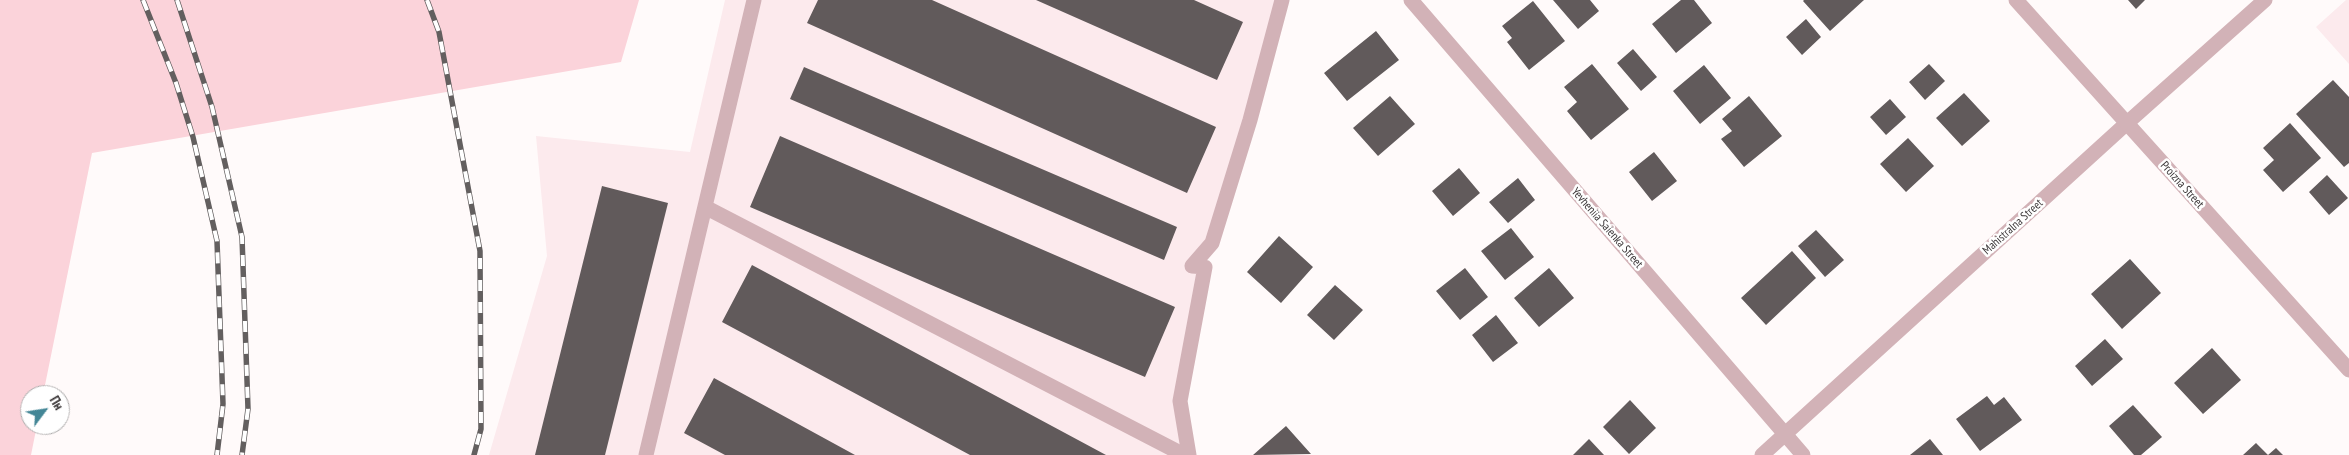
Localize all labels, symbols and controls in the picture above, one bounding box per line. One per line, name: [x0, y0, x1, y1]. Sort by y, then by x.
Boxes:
street label: Proizna Street: [2157, 159, 2207, 211]
street label: Yevheniia Saienka Street: [1568, 185, 1646, 271]
street label: Mahistralna Street: [1980, 196, 2046, 258]
north arrow: [20, 385, 70, 435]
text: Пн: [46, 392, 68, 413]

